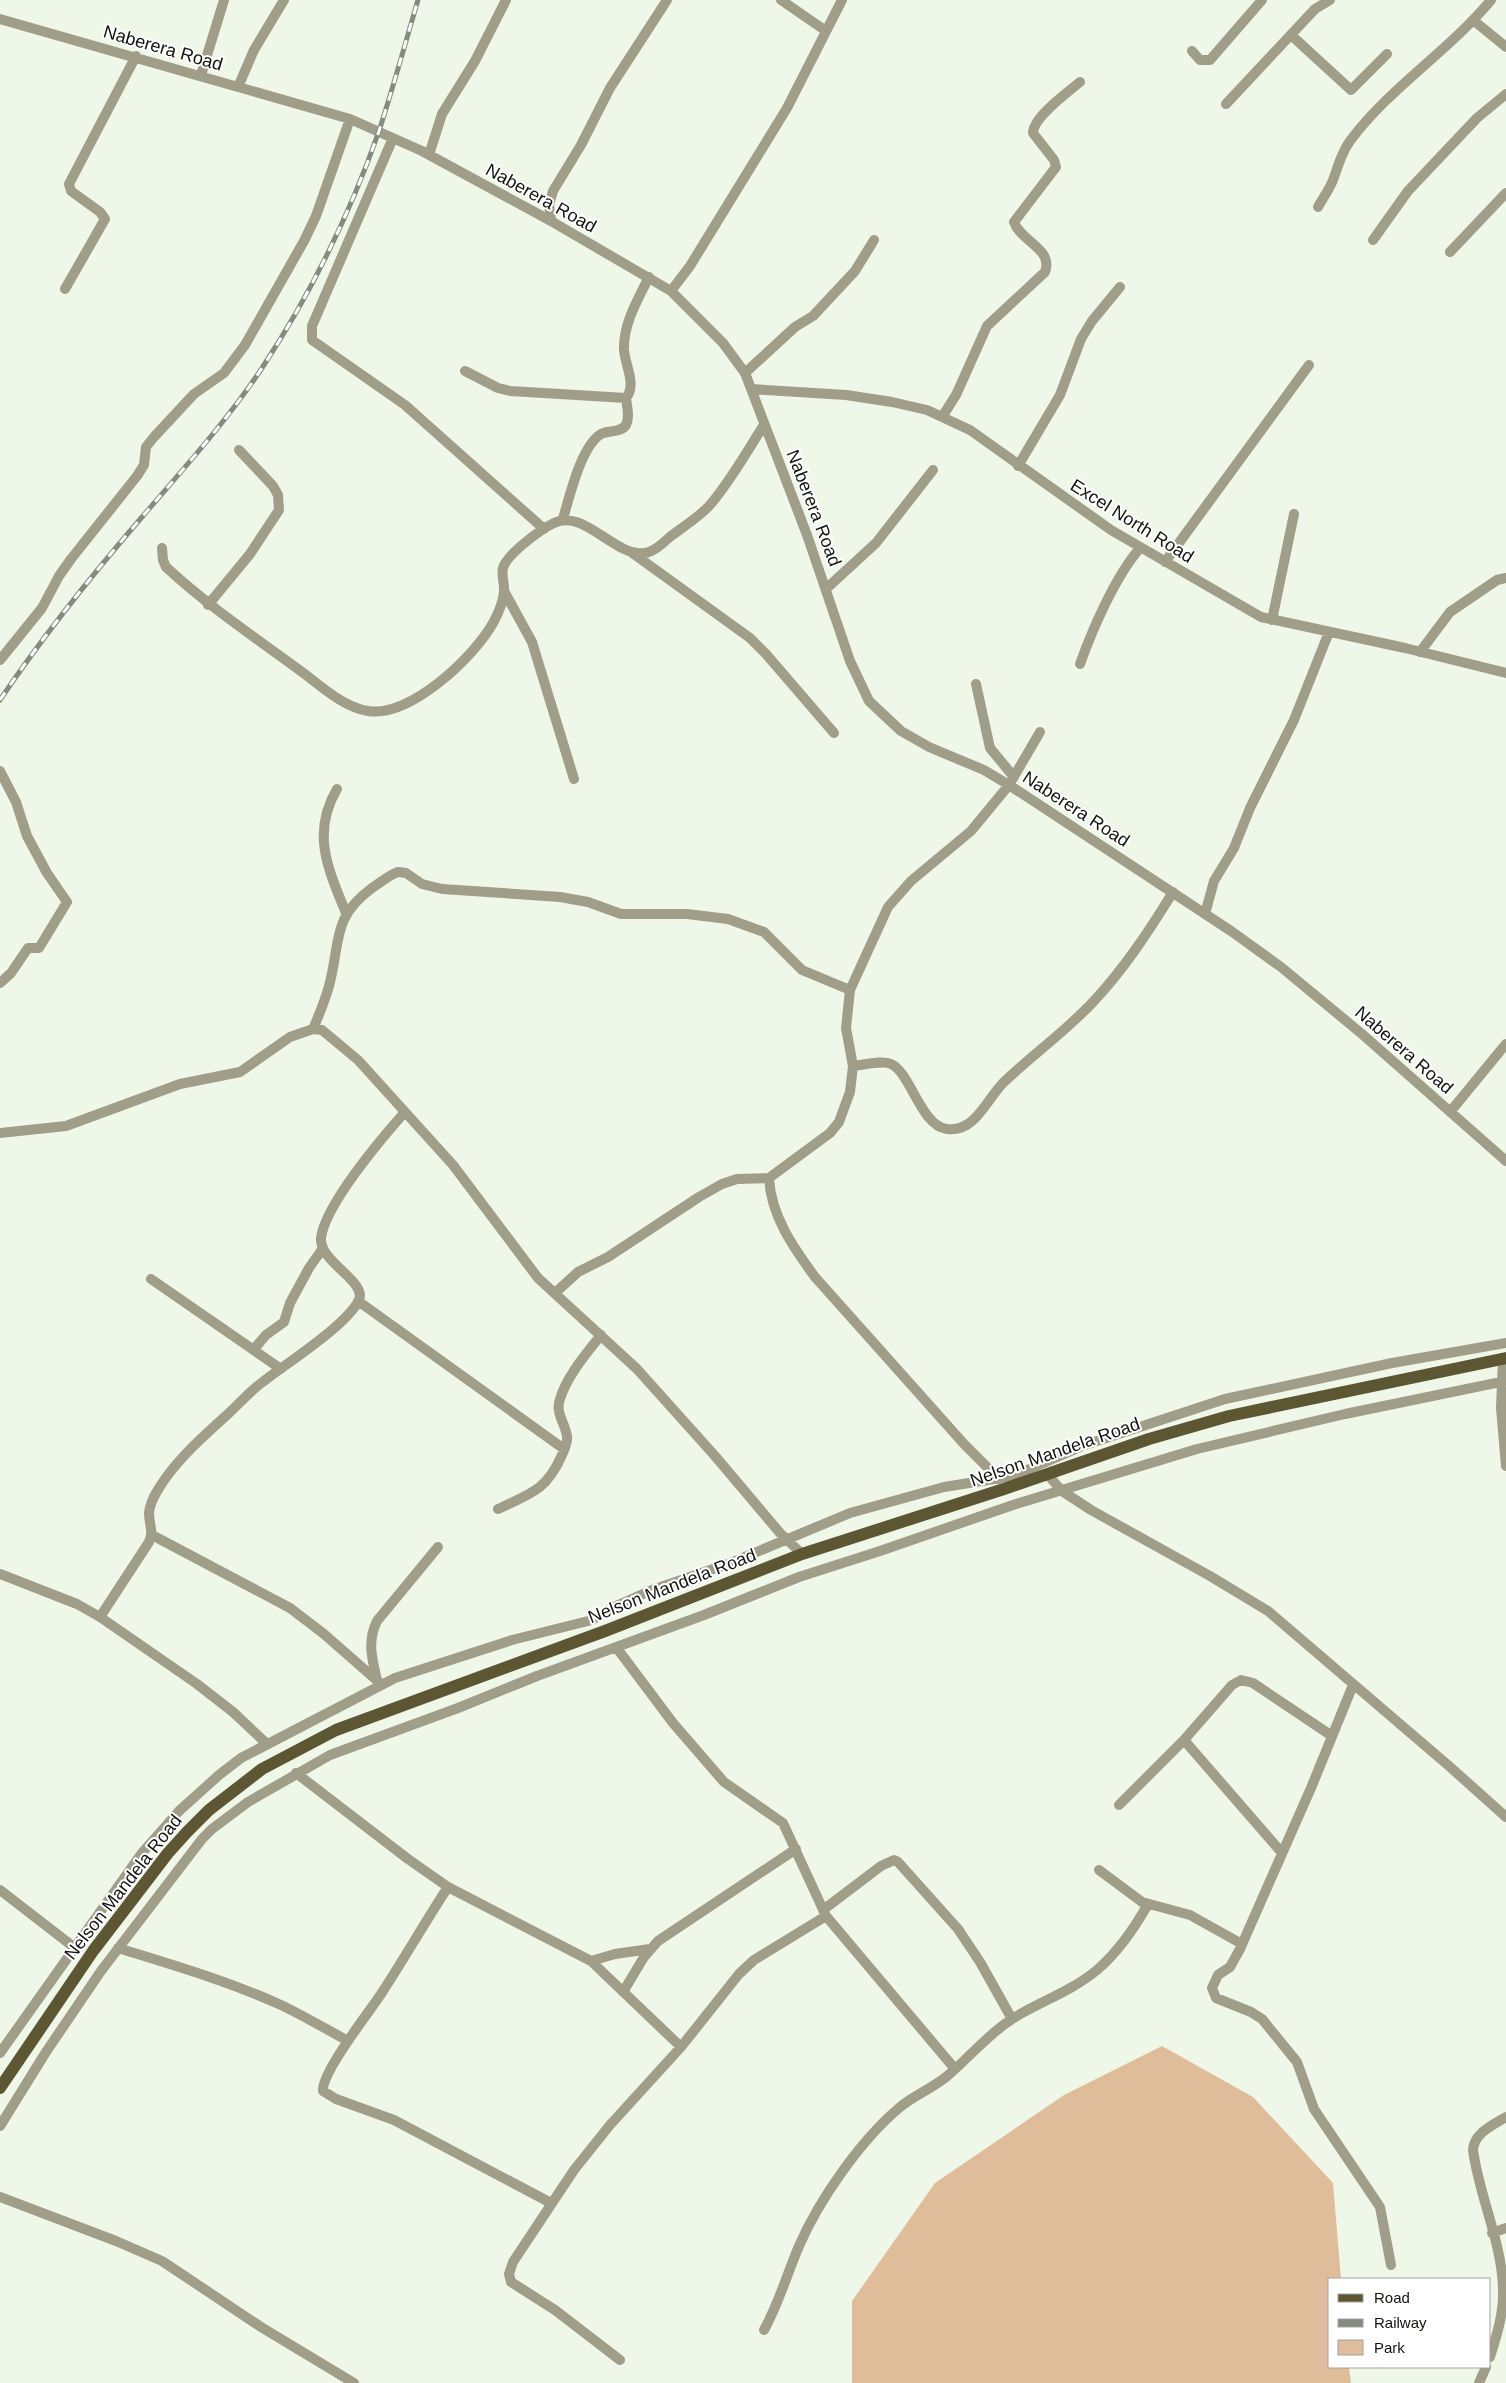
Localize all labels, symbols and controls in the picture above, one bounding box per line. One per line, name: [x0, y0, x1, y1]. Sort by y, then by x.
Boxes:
street label: Naberera Road: [101, 21, 225, 75]
street label: Naberera Road: [482, 159, 600, 237]
street label: Naberera Road: [783, 447, 845, 569]
street label: Excel North Road: [1067, 475, 1197, 567]
street label: Naberera Road: [1019, 767, 1133, 851]
street label: Naberera Road: [1351, 1002, 1457, 1098]
street label: Nelson Mandela Road: [968, 1414, 1142, 1490]
street label: Nelson Mandela Road: [585, 1545, 759, 1627]
street label: Nelson Mandela Road: [60, 1811, 186, 1963]
legend: [1328, 2278, 1491, 2368]
text: Road: [1374, 2289, 1410, 2306]
text: Railway: [1374, 2314, 1427, 2331]
text: Park: [1374, 2339, 1405, 2356]

